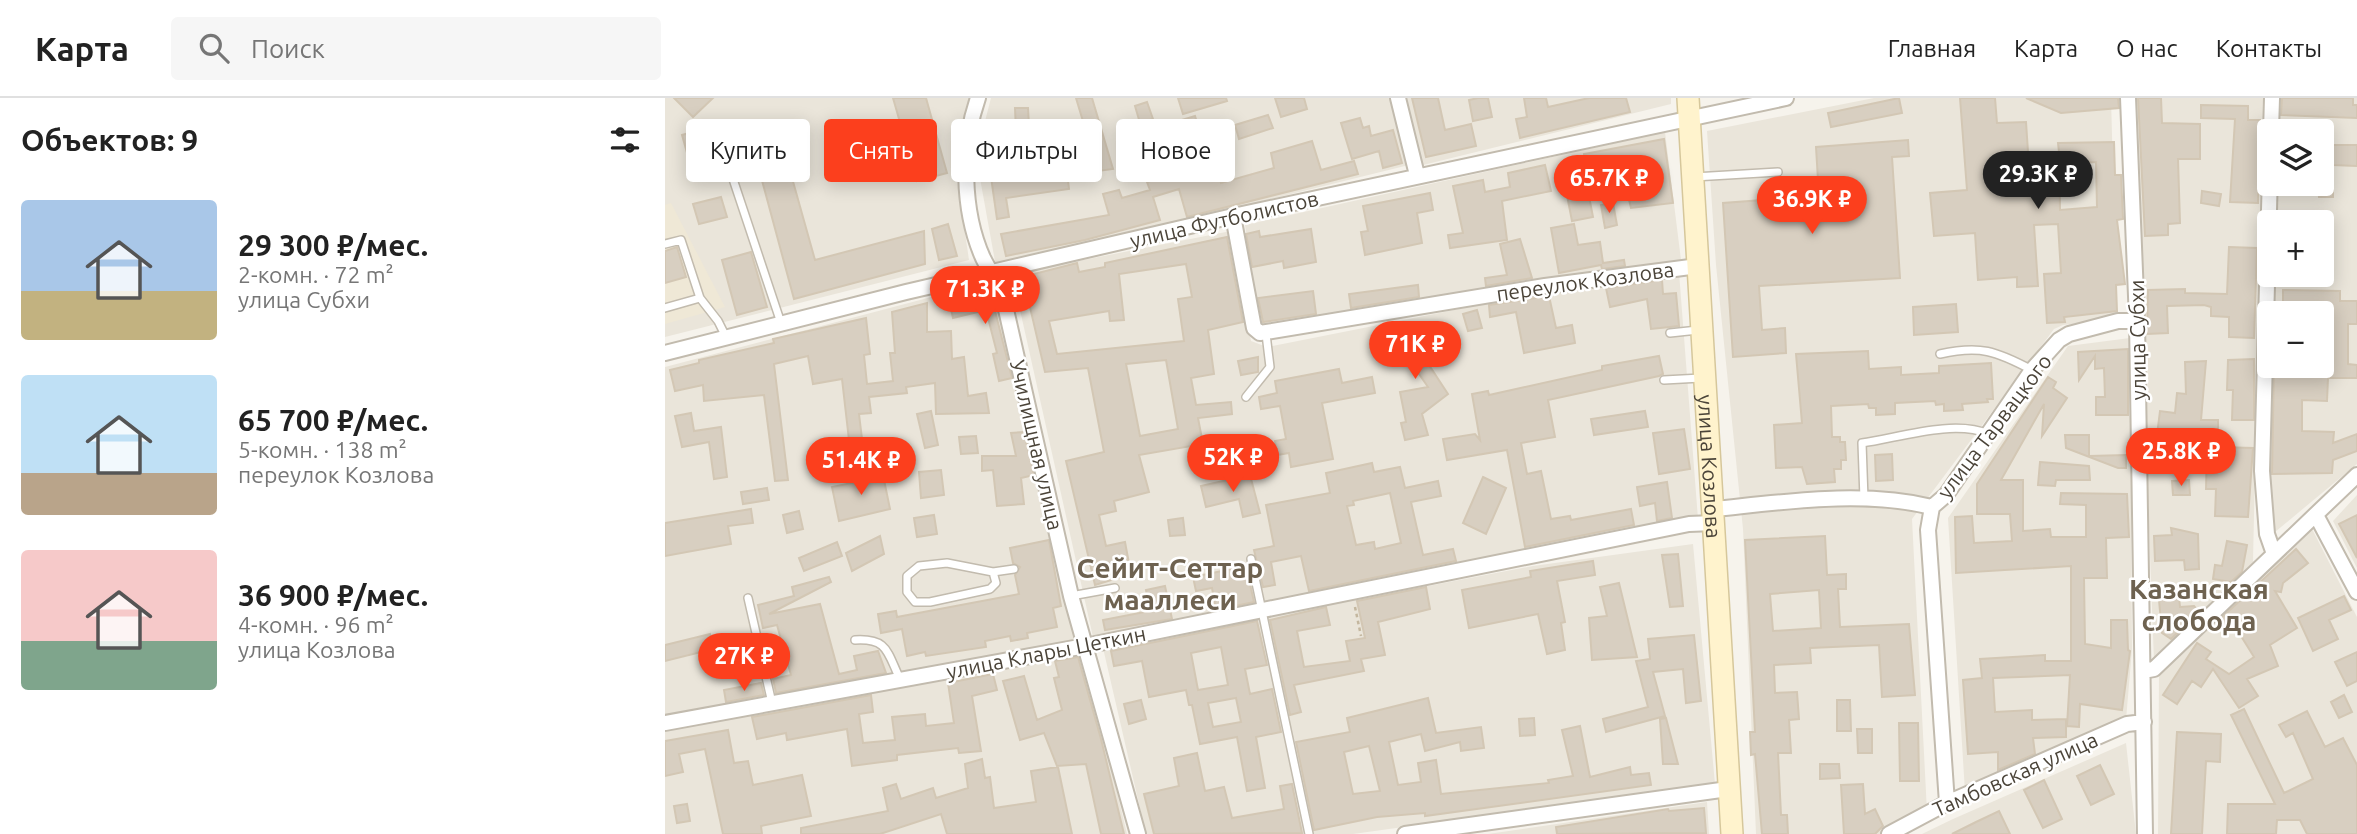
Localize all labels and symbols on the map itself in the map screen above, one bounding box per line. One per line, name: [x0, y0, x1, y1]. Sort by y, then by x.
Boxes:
pin: 29.3K ₽: [1973, 152, 2103, 211]
pin: 65.7K ₽: [1544, 156, 1674, 215]
pin: 36.9K ₽: [1747, 176, 1877, 236]
street label: улица Футболистов: [1127, 186, 1321, 252]
street label: переулок Козлова: [1495, 257, 1675, 305]
pin: 71.3K ₽: [920, 266, 1050, 326]
street label: улица Субхи: [2124, 280, 2150, 400]
pin: 71K ₽: [1366, 322, 1464, 381]
street label: улица Тарвацкого: [1932, 349, 2056, 503]
street label: Училищная улица: [1006, 358, 1068, 532]
street label: улица Козлова: [1694, 394, 1726, 539]
pin: 25.8K ₽: [2116, 428, 2246, 488]
pin: 52K ₽: [1184, 434, 1282, 494]
pin: 51.4K ₽: [796, 438, 926, 497]
district label: Сейит-Сеттар мааллеси: [1077, 552, 1263, 615]
district label: Казанская слобода: [2129, 573, 2269, 636]
street label: улица Клары Цеткин: [944, 621, 1148, 683]
pin: 27K ₽: [695, 634, 793, 693]
street label: Тамбовская улица: [1929, 727, 2101, 821]

